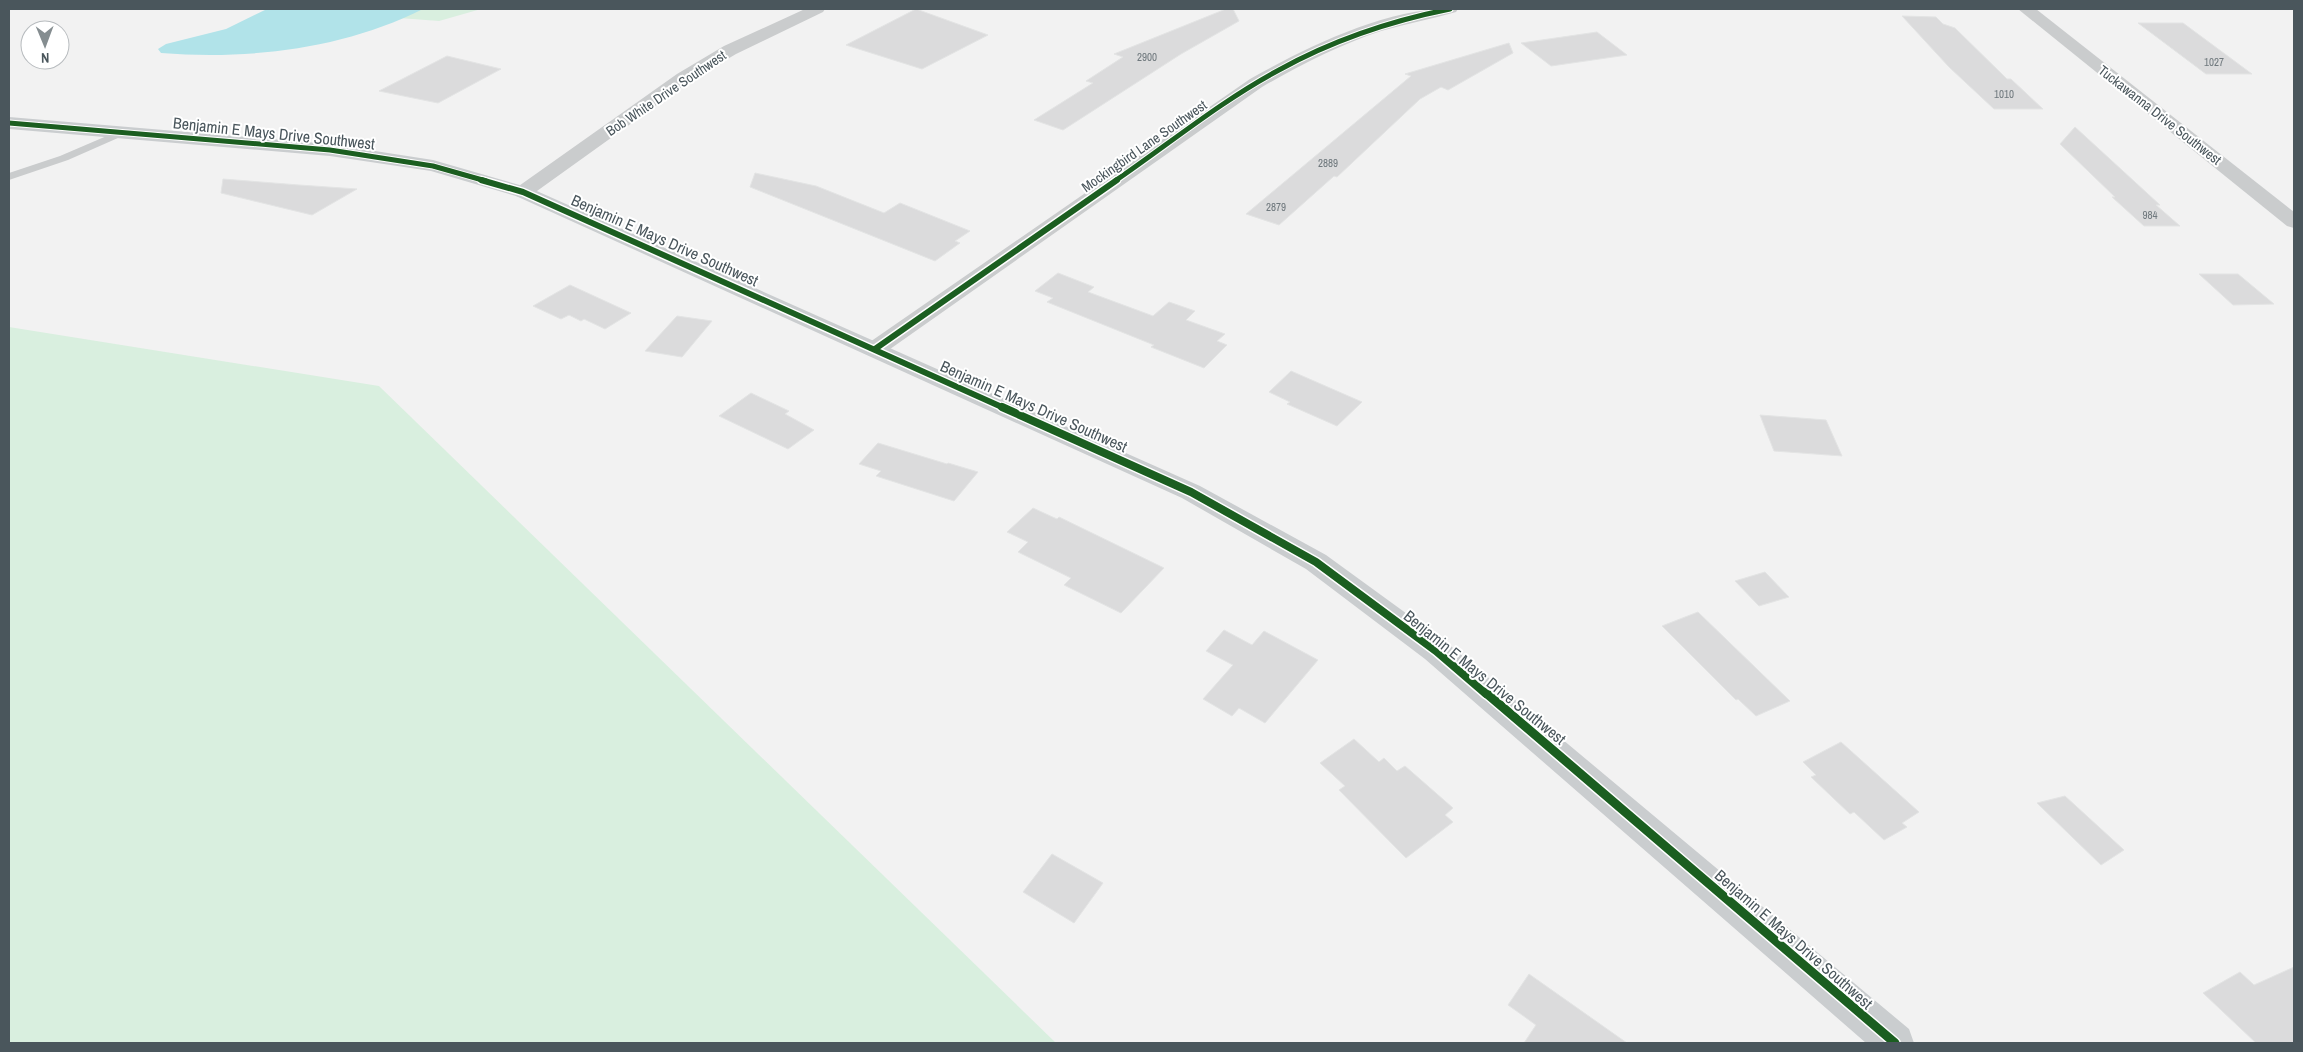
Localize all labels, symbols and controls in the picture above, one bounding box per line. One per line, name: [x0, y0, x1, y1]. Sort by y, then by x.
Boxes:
north arrow: [20, 20, 70, 70]
street label: Bob White Drive Southwest: [603, 46, 729, 140]
text: N: [41, 49, 50, 67]
house number: 2900: [1137, 50, 1157, 64]
house number: 1027: [2204, 55, 2224, 69]
street label: Tuckawanna Drive Southwest: [2095, 61, 2225, 169]
house number: 1010: [1994, 87, 2014, 101]
street label: Mockingbird Lane Southwest: [1078, 96, 1210, 196]
street label: Benjamin E Mays Drive Southwest: [172, 111, 376, 155]
house number: 2889: [1318, 156, 1338, 170]
street label: Benjamin E Mays Drive Southwest: [568, 189, 762, 291]
house number: 2879: [1266, 200, 1286, 214]
house number: 984: [2142, 208, 2158, 222]
street label: Benjamin E Mays Drive Southwest: [937, 355, 1131, 457]
street label: Benjamin E Mays Drive Southwest: [1399, 605, 1571, 750]
street label: Benjamin E Mays Drive Southwest: [1710, 864, 1878, 1014]

